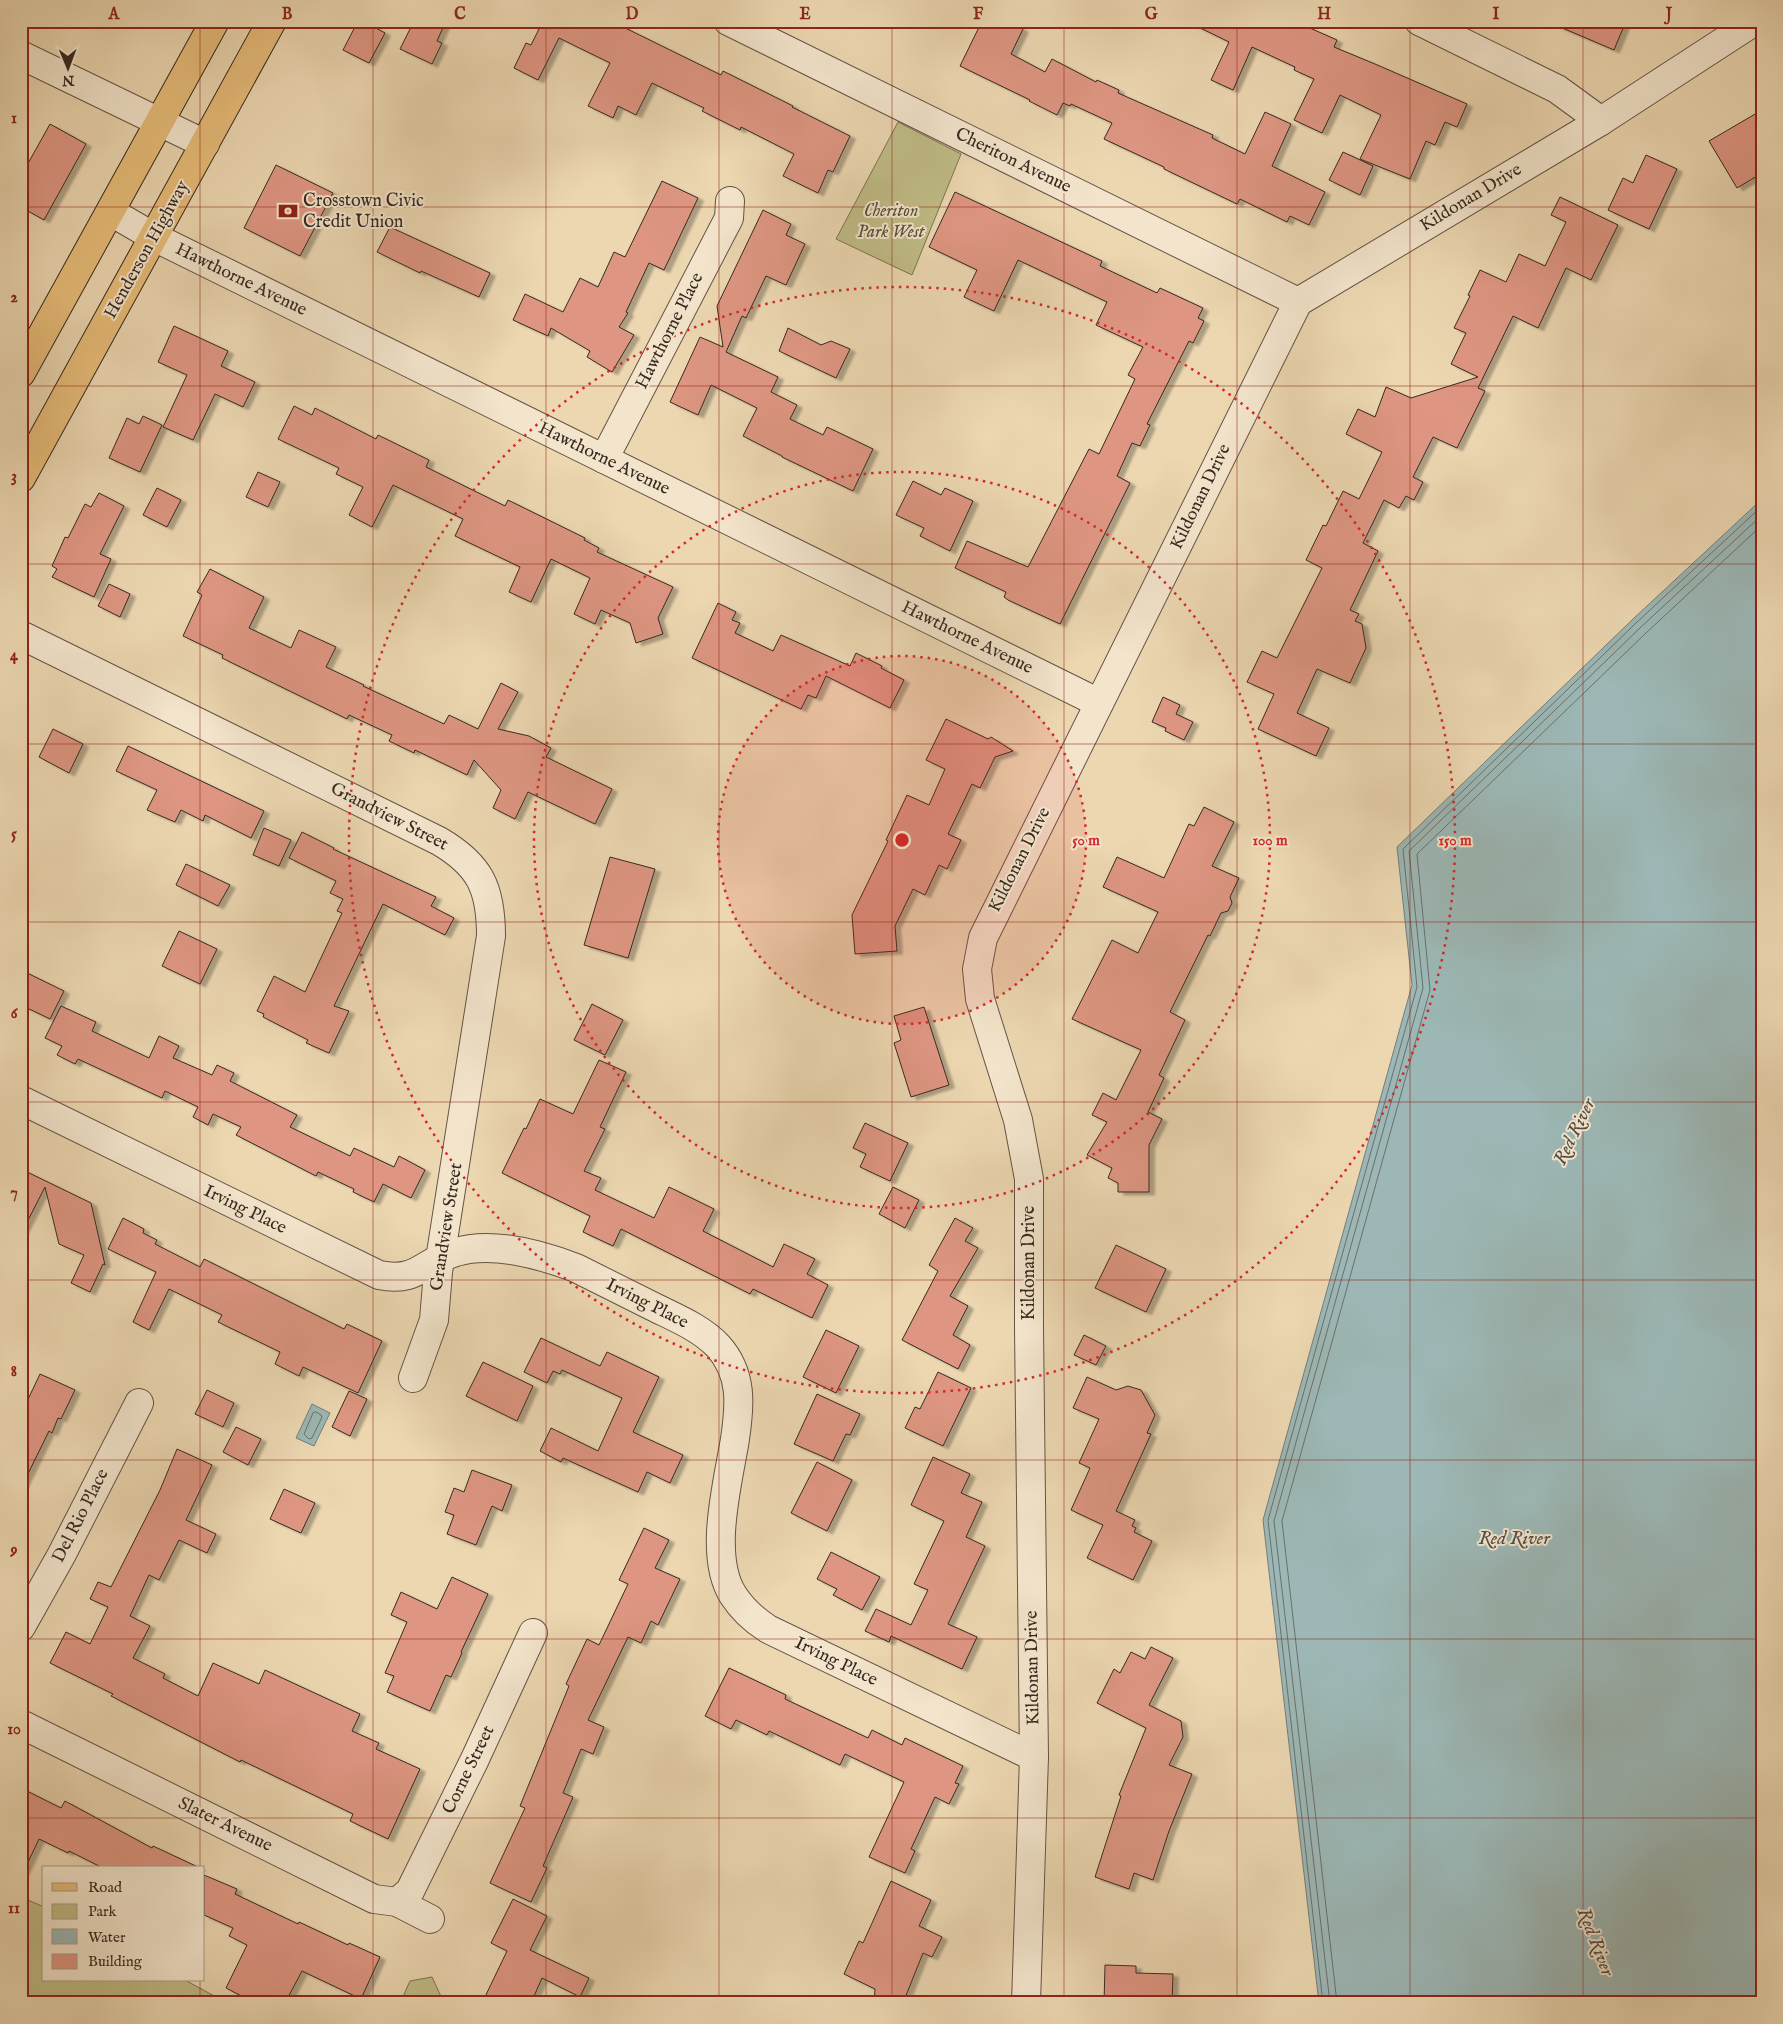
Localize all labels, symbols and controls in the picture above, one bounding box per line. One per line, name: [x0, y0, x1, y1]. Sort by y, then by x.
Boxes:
text: A: [108, 5, 121, 25]
text: B: [282, 5, 293, 25]
text: C: [454, 5, 466, 25]
text: D: [626, 5, 639, 25]
text: E: [799, 5, 811, 25]
text: F: [973, 5, 984, 25]
text: G: [1145, 5, 1158, 25]
text: H: [1317, 5, 1331, 25]
text: I: [1493, 5, 1500, 25]
text: J: [1664, 5, 1673, 25]
north arrow: [42, 42, 92, 92]
text: N: [62, 71, 75, 89]
text: 1: [11, 109, 17, 129]
street label: Cheriton Avenue: [951, 123, 1075, 199]
street label: Kildonan Drive: [1416, 159, 1526, 237]
street label: Henderson Highway: [99, 177, 195, 323]
place label: Crosstown Civic Credit Union: [303, 190, 424, 234]
bank icon: Crosstown Civic Credit Union: [277, 200, 299, 222]
park label: Cheriton Park West: [857, 200, 926, 244]
street label: Hawthorne Avenue: [171, 238, 311, 322]
street label: Hawthorne Place: [631, 269, 709, 393]
text: 2: [10, 288, 18, 308]
street label: Hawthorne Avenue: [534, 417, 674, 501]
street label: Kildonan Drive: [1166, 440, 1236, 554]
text: 3: [11, 467, 17, 487]
street label: Hawthorne Avenue: [897, 596, 1037, 680]
text: 4: [10, 646, 19, 666]
street label: Grandview Street: [326, 777, 452, 857]
street label: Kildonan Drive: [984, 804, 1056, 916]
text: 5: [11, 825, 17, 845]
centre of rings: [893, 831, 911, 849]
text: 50 m: [1072, 831, 1100, 850]
text: 100 m: [1252, 831, 1288, 850]
text: 150 m: [1438, 831, 1472, 850]
text: 6: [11, 1004, 19, 1024]
water label: Red River: [1549, 1093, 1602, 1169]
street label: Grandview Street: [426, 1161, 468, 1293]
street label: Irving Place: [200, 1180, 290, 1240]
text: 7: [10, 1183, 18, 1203]
street label: Kildonan Drive: [1018, 1206, 1041, 1320]
street label: Irving Place: [602, 1273, 692, 1335]
text: 8: [11, 1362, 17, 1382]
street label: Del Rio Place: [47, 1465, 115, 1567]
water label: Red River: [1478, 1527, 1551, 1551]
text: 9: [10, 1541, 18, 1561]
street label: Kildonan Drive: [1021, 1610, 1045, 1726]
street label: Irving Place: [791, 1632, 881, 1692]
text: 10: [7, 1720, 21, 1740]
street label: Corne Street: [438, 1722, 500, 1818]
street label: Slater Avenue: [174, 1792, 276, 1858]
legend: [42, 1866, 205, 1982]
text: Road: [88, 1878, 123, 1897]
text: 11: [8, 1899, 20, 1919]
text: Park: [88, 1902, 118, 1921]
water label: Red River: [1571, 1904, 1620, 1981]
text: Water: [88, 1928, 126, 1947]
text: Building: [88, 1952, 143, 1971]

